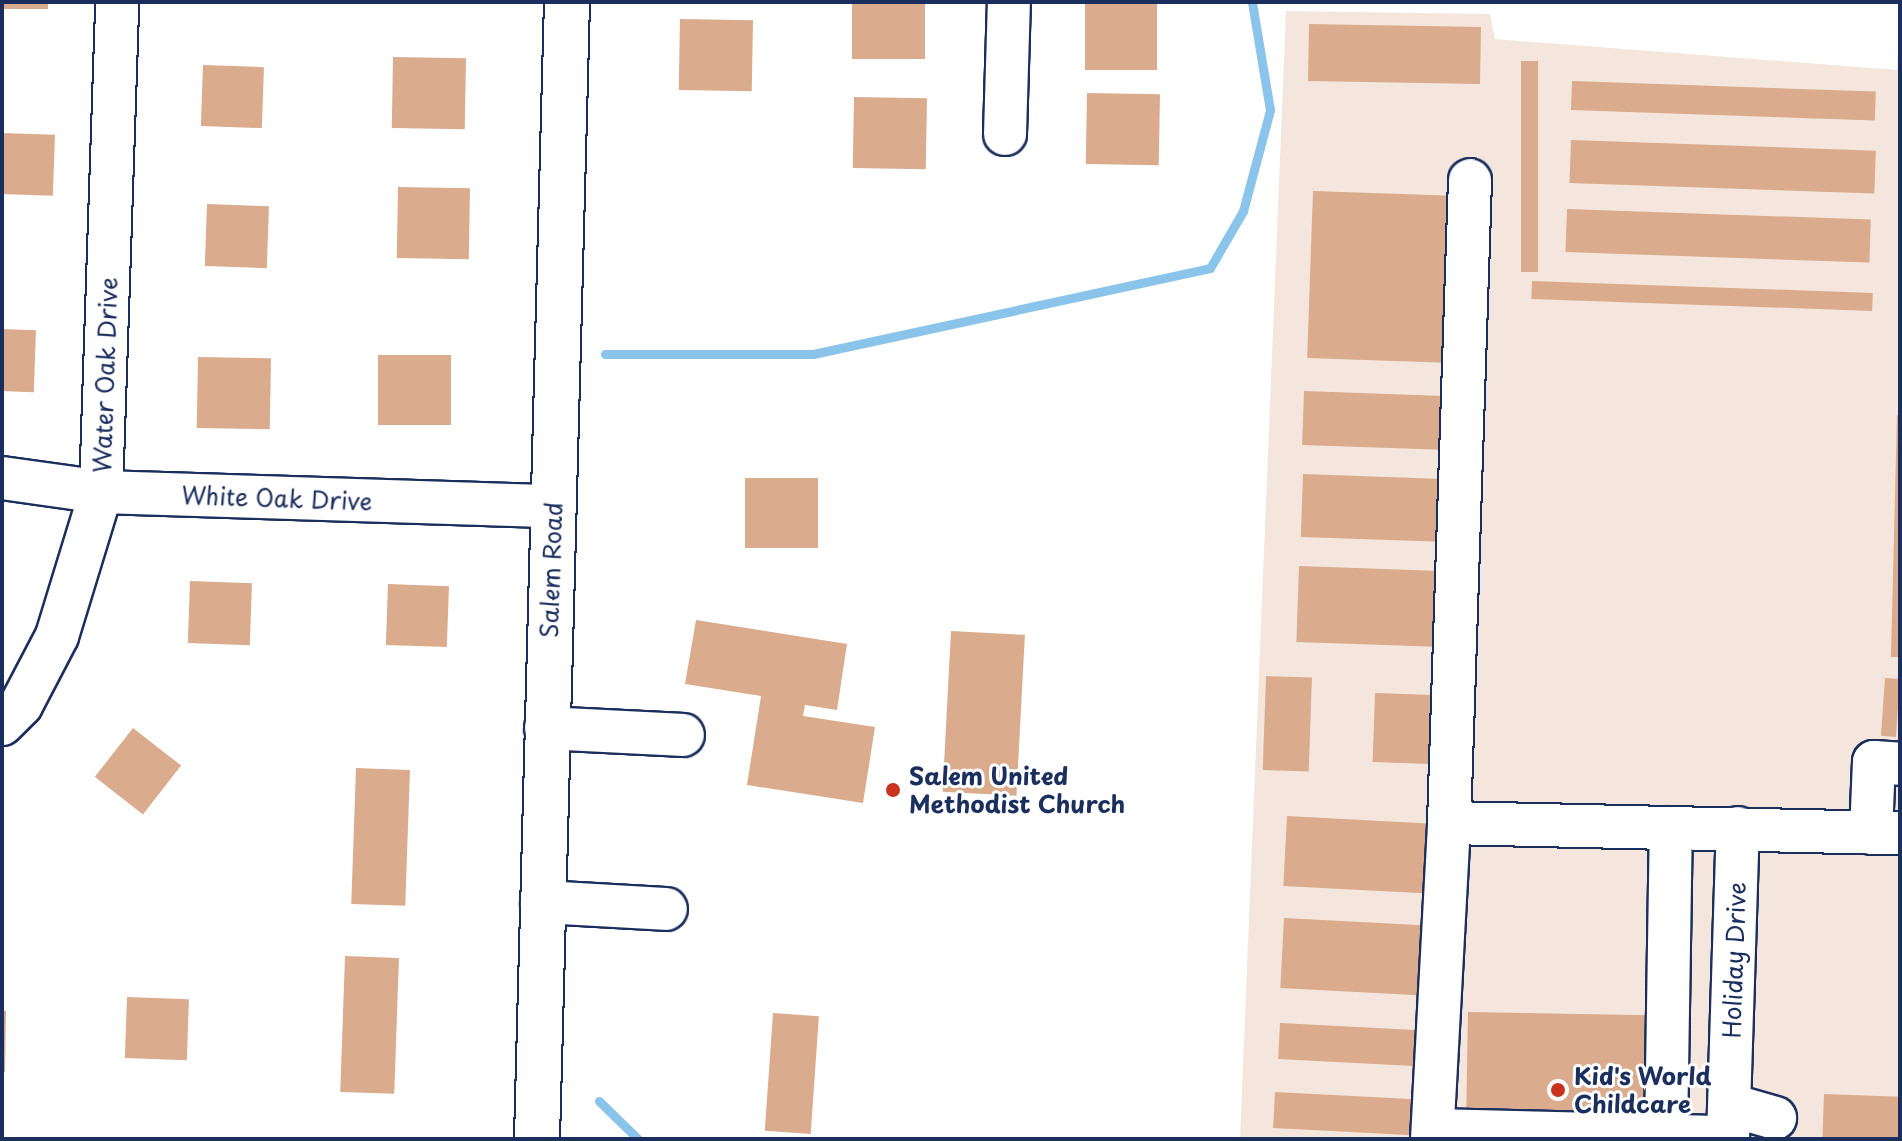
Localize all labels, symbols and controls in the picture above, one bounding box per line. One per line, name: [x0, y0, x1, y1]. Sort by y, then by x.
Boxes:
street label: Water Oak Drive: [87, 275, 123, 475]
street label: White Oak Drive: [180, 480, 374, 516]
street label: Salem Road: [534, 500, 568, 640]
place label: Salem United Methodist Church: [909, 762, 1126, 818]
marker: Salem United Methodist Church: [884, 781, 902, 799]
street label: Holiday Drive: [1717, 881, 1751, 1039]
place label: Kid's World Childcare: [1574, 1062, 1712, 1118]
marker: Kid's World Childcare: [1549, 1081, 1567, 1099]

